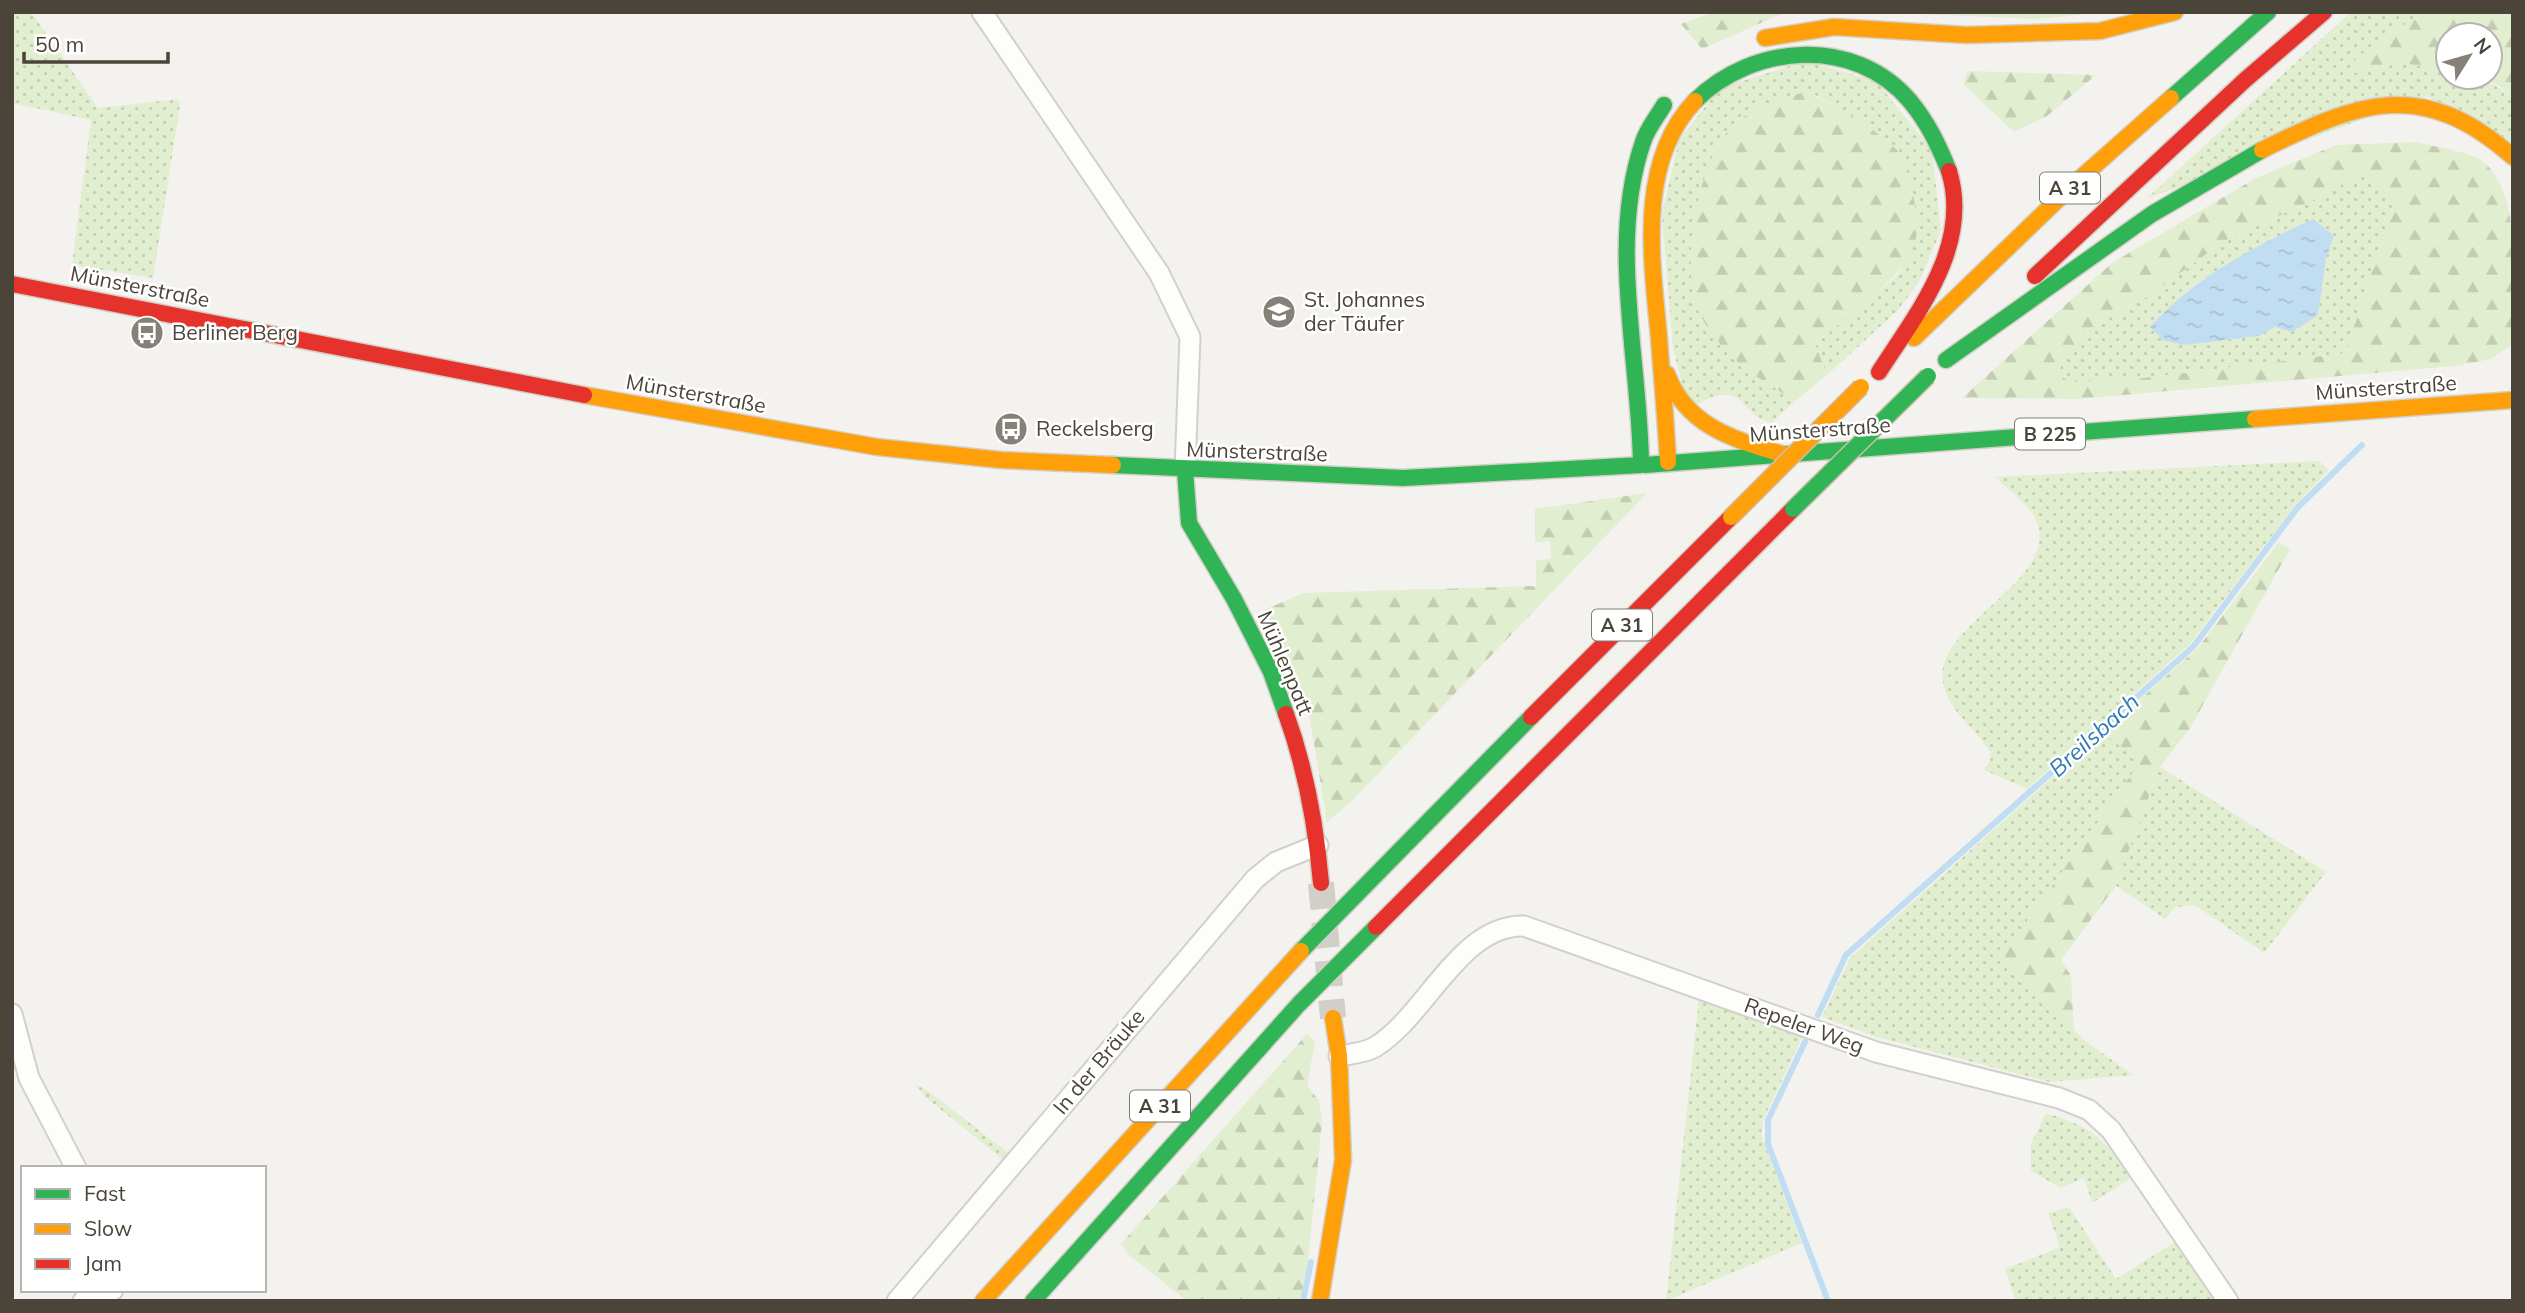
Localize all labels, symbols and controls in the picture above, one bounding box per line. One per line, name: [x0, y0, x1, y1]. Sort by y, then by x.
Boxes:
scale bar: [24, 21, 168, 65]
north arrow: [2434, 21, 2504, 91]
text: 50 m: [35, 31, 84, 57]
text: N: [2469, 33, 2496, 59]
road number: A 31: [2040, 172, 2100, 204]
street label: Münsterstraße: [68, 260, 212, 312]
place label: St. Johannes der Täufer: [1304, 286, 1425, 336]
school or university icon: St. Johannes der Täufer: [1260, 293, 1298, 331]
bus stop icon: Berliner Berg: [128, 314, 166, 352]
place label: Berliner Berg: [172, 319, 298, 345]
street label: Münsterstraße: [624, 368, 768, 418]
street label: Münsterstraße: [2314, 369, 2457, 405]
bus stop icon: Reckelsberg: [992, 410, 1030, 448]
street label: Münsterstraße: [1748, 411, 1891, 447]
place label: Reckelsberg: [1036, 415, 1154, 441]
road number: B 225: [2015, 418, 2085, 449]
street label: Münsterstraße: [1186, 436, 1328, 466]
street label: Mühlenpatt: [1252, 607, 1320, 719]
road number: A 31: [1592, 610, 1652, 640]
water label: Breilsbach: [2043, 687, 2145, 783]
street label: Repeler Weg: [1741, 991, 1868, 1059]
street label: In der Bräuke: [1047, 1004, 1150, 1119]
road number: A 31: [1130, 1090, 1190, 1122]
legend: [21, 1166, 266, 1292]
text: Fast: [84, 1180, 126, 1206]
text: Slow: [84, 1215, 132, 1241]
text: Jam: [84, 1250, 122, 1276]

